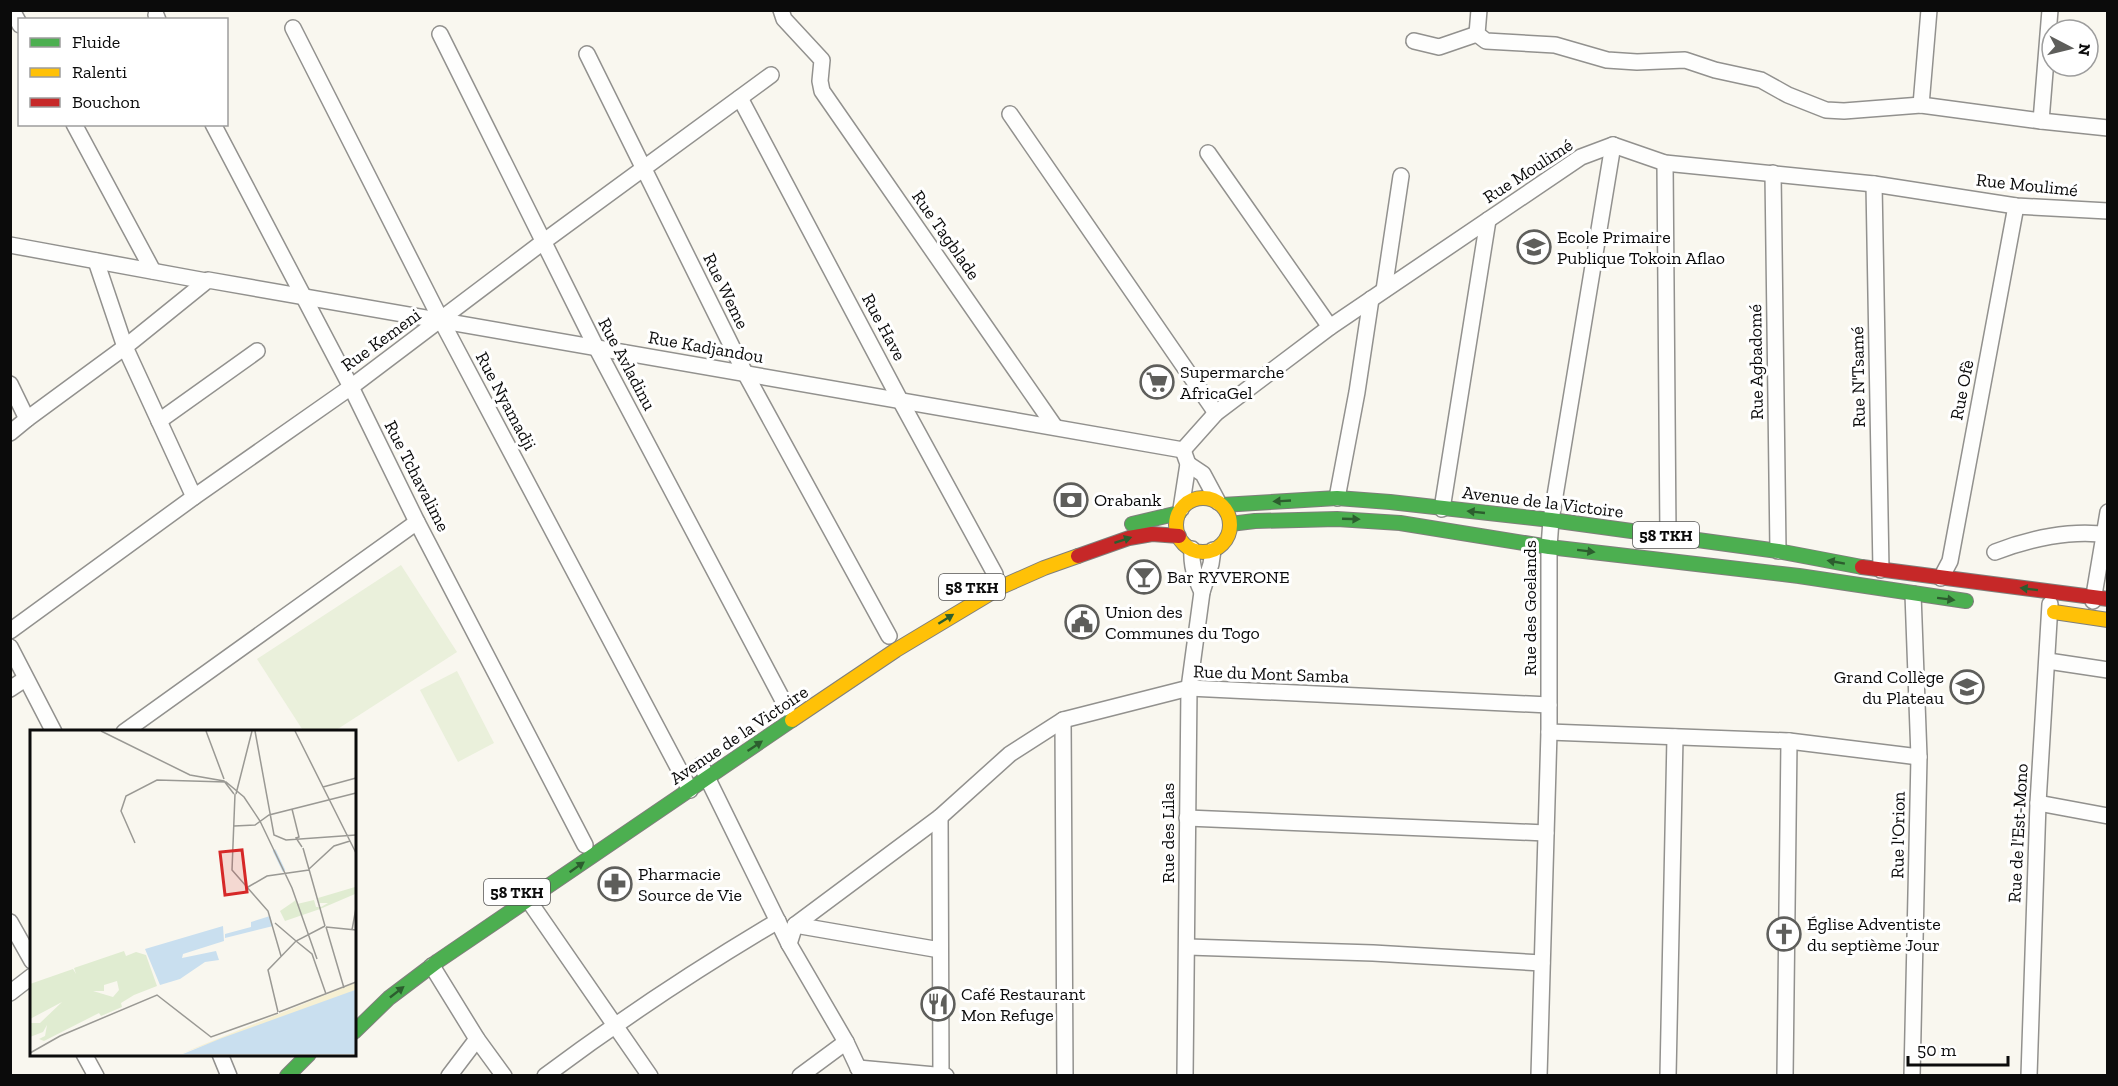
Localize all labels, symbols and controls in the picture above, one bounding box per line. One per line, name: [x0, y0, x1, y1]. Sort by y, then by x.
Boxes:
legend: [18, 18, 228, 126]
north arrow: [2040, 18, 2100, 78]
text: Fluide: [72, 31, 120, 53]
text: N: [2074, 43, 2095, 57]
text: Ralenti: [72, 61, 127, 83]
text: Bouchon: [72, 91, 141, 113]
street label: Rue Moulimé: [1479, 134, 1577, 208]
street label: Rue Moulimé: [1975, 169, 2079, 201]
street label: Rue Tagblade: [907, 186, 985, 284]
place label: Ecole Primaire Publique Tokoin Aflao: [1557, 226, 1725, 269]
school or university icon: Ecole Primaire Publique Tokoin Aflao: [1516, 229, 1552, 265]
street label: Rue Weme: [698, 250, 754, 332]
street label: Rue Have: [857, 290, 911, 364]
street label: Rue Kemeni: [337, 304, 425, 376]
street label: Rue Agbadomé: [1744, 304, 1768, 420]
street label: Rue Avladinu: [593, 314, 661, 414]
street label: Rue Kadjandou: [647, 326, 765, 368]
street label: Rue N'Tsamé: [1846, 326, 1870, 428]
street label: Rue Nyamadji: [471, 348, 541, 454]
street label: Rue Ofè: [1945, 358, 1979, 422]
place label: Supermarche AfricaGel: [1180, 361, 1284, 404]
supermarket icon: Supermarche AfricaGel: [1139, 364, 1175, 400]
street label: Rue Tchavalime: [380, 417, 454, 535]
street label: Avenue de la Victoire: [1461, 481, 1625, 523]
bank icon: Orabank: [1053, 482, 1089, 518]
place label: Orabank: [1094, 489, 1162, 511]
one-way arrow: [1272, 496, 1291, 505]
one-way arrow: [1467, 507, 1486, 517]
one-way arrow: [1342, 515, 1361, 524]
road number: 58 TKH: [1633, 522, 1699, 548]
one-way arrow: [1114, 535, 1132, 544]
street label: Rue des Goelands: [1519, 540, 1541, 676]
one-way arrow: [1577, 546, 1596, 556]
one-way arrow: [1826, 557, 1845, 566]
bar icon: Bar RYVERONE: [1126, 559, 1162, 595]
place label: Bar RYVERONE: [1167, 566, 1290, 588]
road number: 58 TKH: [939, 574, 1005, 600]
one-way arrow: [2019, 585, 2038, 594]
one-way arrow: [1937, 594, 1956, 603]
place label: Union des Communes du Togo: [1105, 601, 1260, 644]
public building icon: Union des Communes du Togo: [1064, 604, 1100, 640]
one-way arrow: [938, 614, 954, 625]
street label: Rue du Mont Samba: [1193, 660, 1349, 688]
place label: Grand Collège du Plateau: [1834, 666, 1944, 709]
school or university icon: Grand Collège du Plateau: [1949, 669, 1985, 705]
street label: Avenue de la Victoire: [666, 681, 812, 789]
inset map: [30, 730, 356, 1056]
one-way arrow: [747, 740, 764, 751]
street label: Rue de l'Est-Mono: [2003, 763, 2033, 903]
street label: Rue des Lilas: [1157, 783, 1179, 883]
street label: Rue l'Orion: [1886, 791, 1910, 879]
one-way arrow: [568, 861, 584, 873]
place label: Pharmacie Source de Vie: [638, 863, 742, 906]
pharmacy icon: Pharmacie Source de Vie: [597, 866, 633, 902]
road number: 58 TKH: [484, 879, 550, 905]
place label: Église Adventiste du septième Jour: [1807, 913, 1941, 956]
church icon: Église Adventiste du septième Jour: [1766, 916, 1802, 952]
place label: Café Restaurant Mon Refuge: [961, 983, 1086, 1026]
restaurant icon: Café Restaurant Mon Refuge: [920, 986, 956, 1022]
one-way arrow: [389, 987, 404, 999]
scale bar: [1908, 1029, 2008, 1067]
text: 50 m: [1917, 1039, 1957, 1061]

